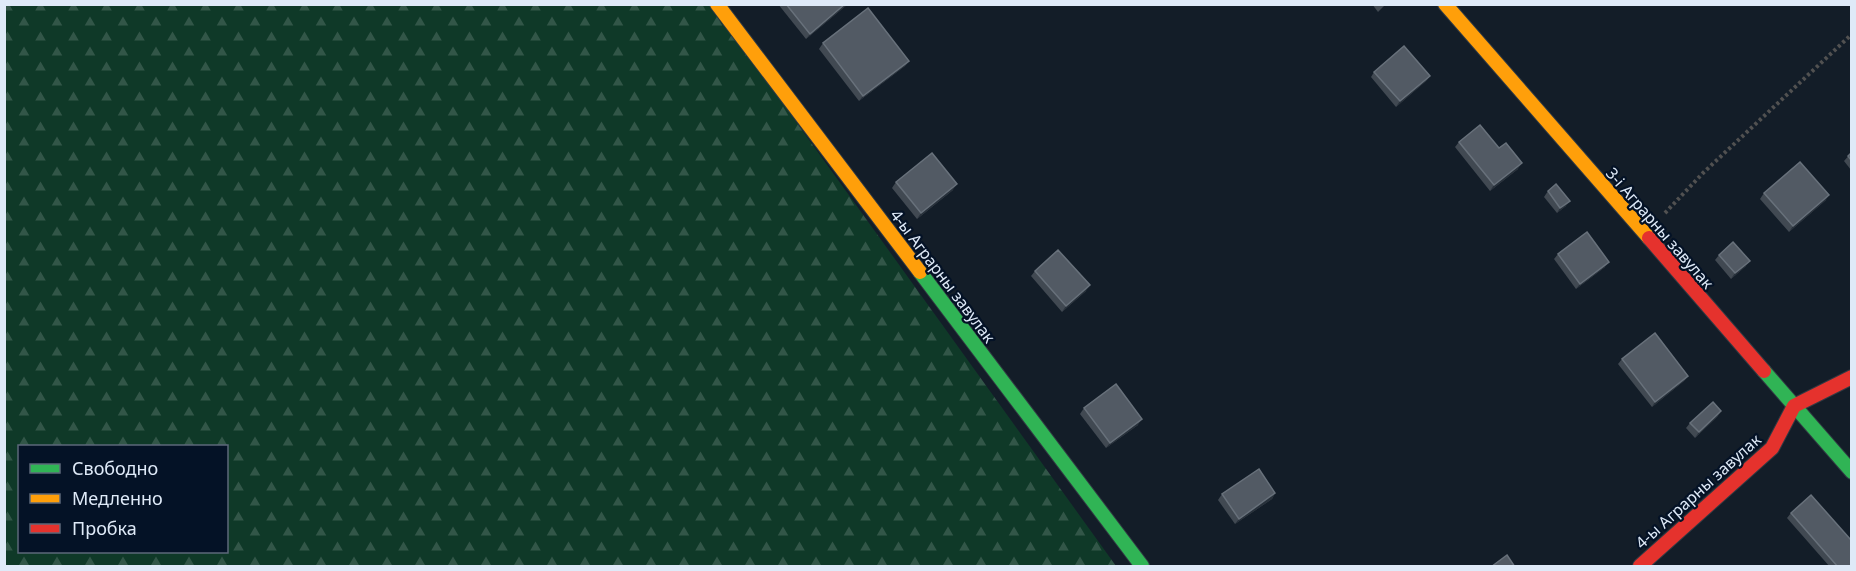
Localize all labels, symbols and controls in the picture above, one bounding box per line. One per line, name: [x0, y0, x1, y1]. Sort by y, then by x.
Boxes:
street label: 3-і Аграрны завулак: [1601, 163, 1719, 294]
street label: 4-ы Аграрны завулак: [885, 205, 1001, 348]
street label: 4-ы Аграрны завулак: [1630, 428, 1766, 553]
legend: [18, 445, 228, 553]
text: Свободно: [72, 456, 158, 480]
text: Медленно: [72, 486, 163, 510]
text: Пробка: [72, 516, 137, 540]

